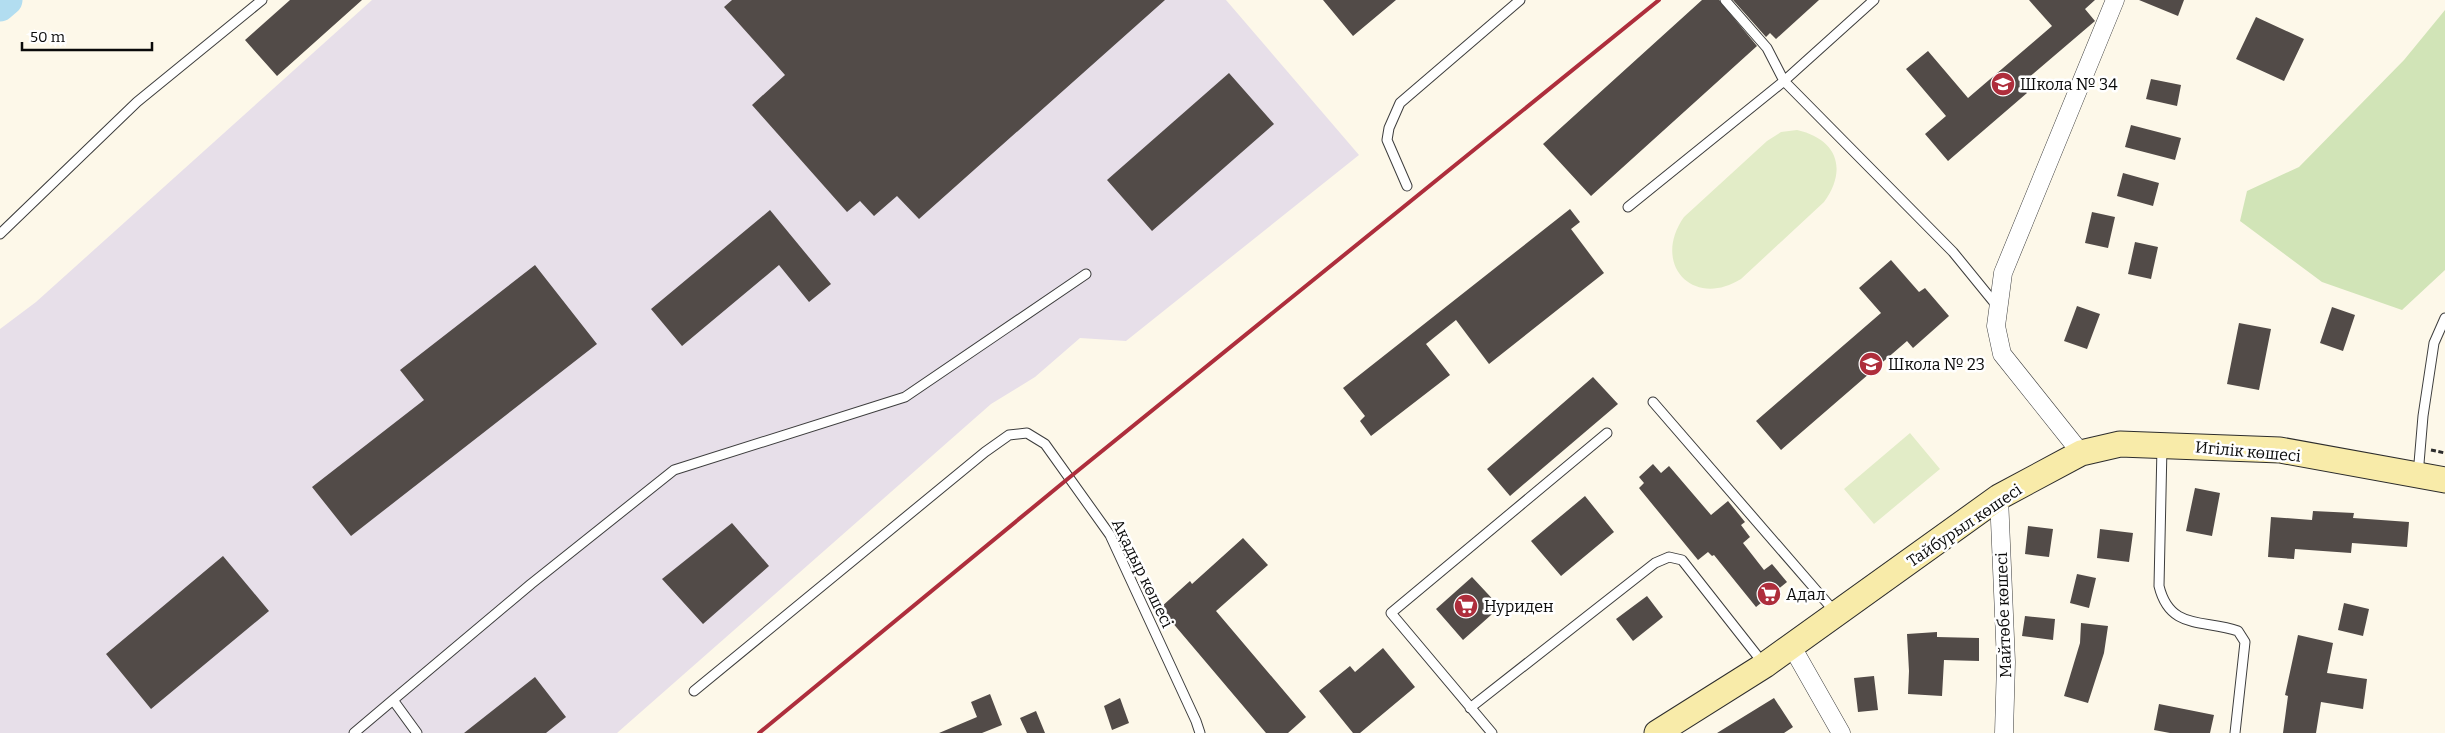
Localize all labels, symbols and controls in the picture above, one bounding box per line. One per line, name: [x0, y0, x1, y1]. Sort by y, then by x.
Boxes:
scale bar: [22, 20, 152, 52]
text: 50 m: [30, 28, 66, 46]
school or university icon: Школа № 34: [1990, 71, 2016, 97]
place label: Школа № 34: [2020, 75, 2118, 94]
school or university icon: Школа № 23: [1858, 351, 1884, 377]
place label: Школа № 23: [1888, 355, 1985, 374]
street label: Игілік көшесі: [2194, 437, 2302, 466]
street label: Тайбурыл көшесі: [1903, 480, 2025, 571]
street label: Ақадыр көшесі: [1108, 516, 1177, 631]
street label: Майтөбе көшесі: [1992, 552, 2015, 678]
supermarket icon: Адал: [1756, 581, 1782, 607]
place label: Адал: [1786, 585, 1826, 604]
supermarket icon: Нуриден: [1453, 593, 1479, 619]
place label: Нуриден: [1484, 597, 1554, 616]

